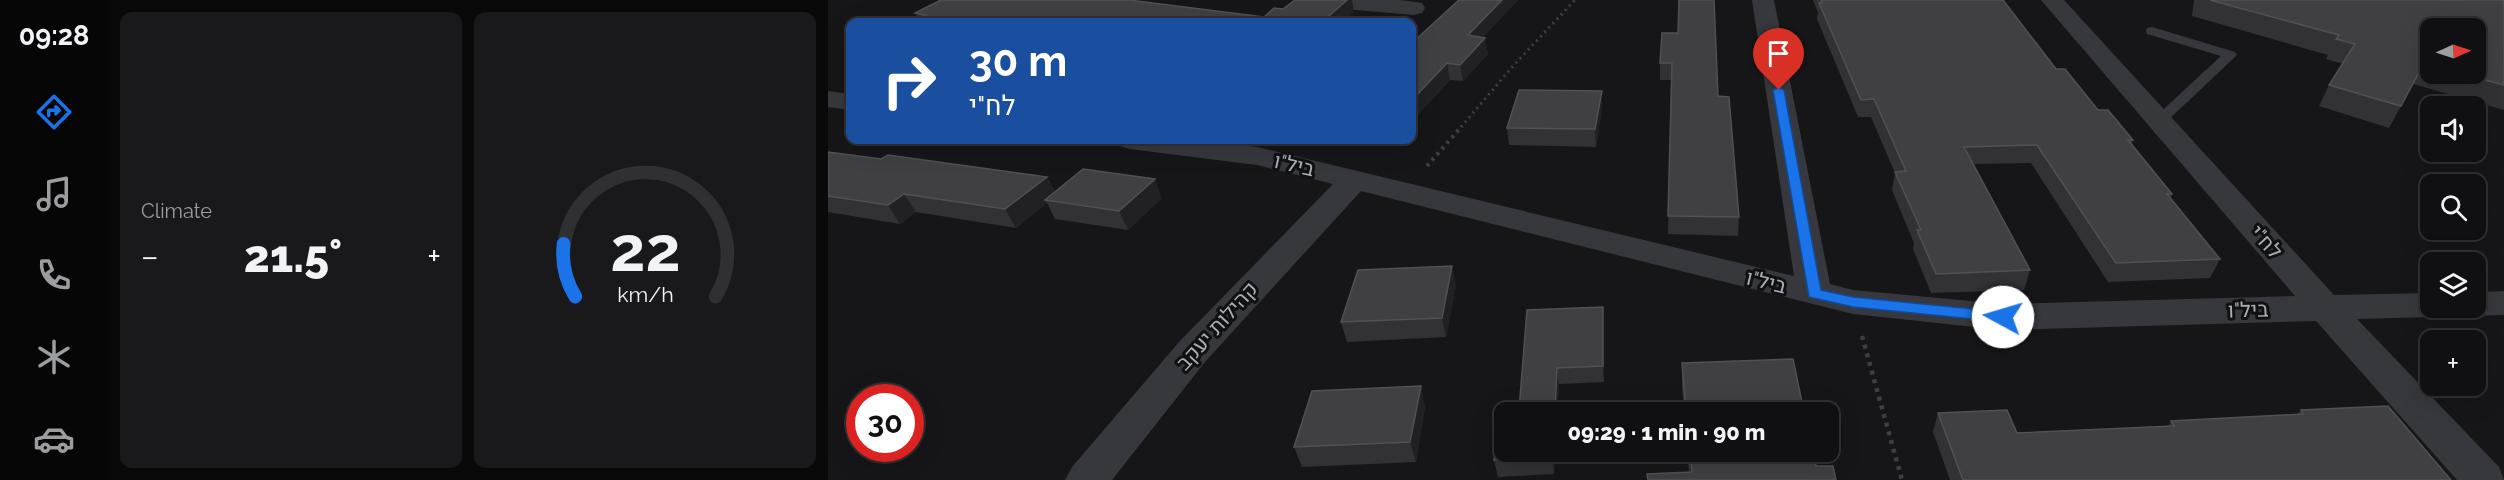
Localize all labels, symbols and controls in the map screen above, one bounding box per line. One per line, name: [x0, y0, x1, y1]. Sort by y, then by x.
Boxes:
north arrow: [2420, 18, 2486, 84]
map controls: [2420, 18, 2486, 396]
text: 09:28: [19, 20, 89, 51]
pin: [1753, 28, 1804, 90]
text: 30 m: [969, 37, 1067, 86]
icon: arrive: [1762, 37, 1795, 70]
icon: right: [870, 42, 948, 120]
text: לח"י: [969, 90, 1015, 121]
icon: directions: [33, 91, 75, 133]
button: sound: [2420, 96, 2486, 162]
street label: ביל"ו: [1272, 148, 1317, 181]
icon: music: [33, 173, 75, 215]
button: search: [2420, 174, 2486, 240]
text: Climate: [141, 199, 212, 223]
text: 22: [610, 212, 680, 286]
street label: לח"י: [2245, 220, 2288, 264]
text: 21.5°: [244, 230, 342, 283]
text: −: [141, 237, 159, 276]
text: +: [427, 237, 441, 276]
button: layers: [2420, 252, 2486, 318]
icon: phone: [33, 254, 75, 296]
street label: ביל"ו: [1743, 264, 1789, 299]
street label: קהילות יעקב: [1171, 277, 1263, 375]
text: km/h: [617, 282, 673, 307]
position arrow: [1971, 285, 2035, 349]
street label: ביל"ו: [2227, 296, 2269, 323]
button: +: [2420, 330, 2486, 396]
icon: climate: [33, 336, 75, 378]
speed limit sign: 30: [846, 384, 924, 462]
icon: car: [33, 418, 75, 460]
text: 09:29 · 1 min · 90 m: [1568, 419, 1765, 445]

